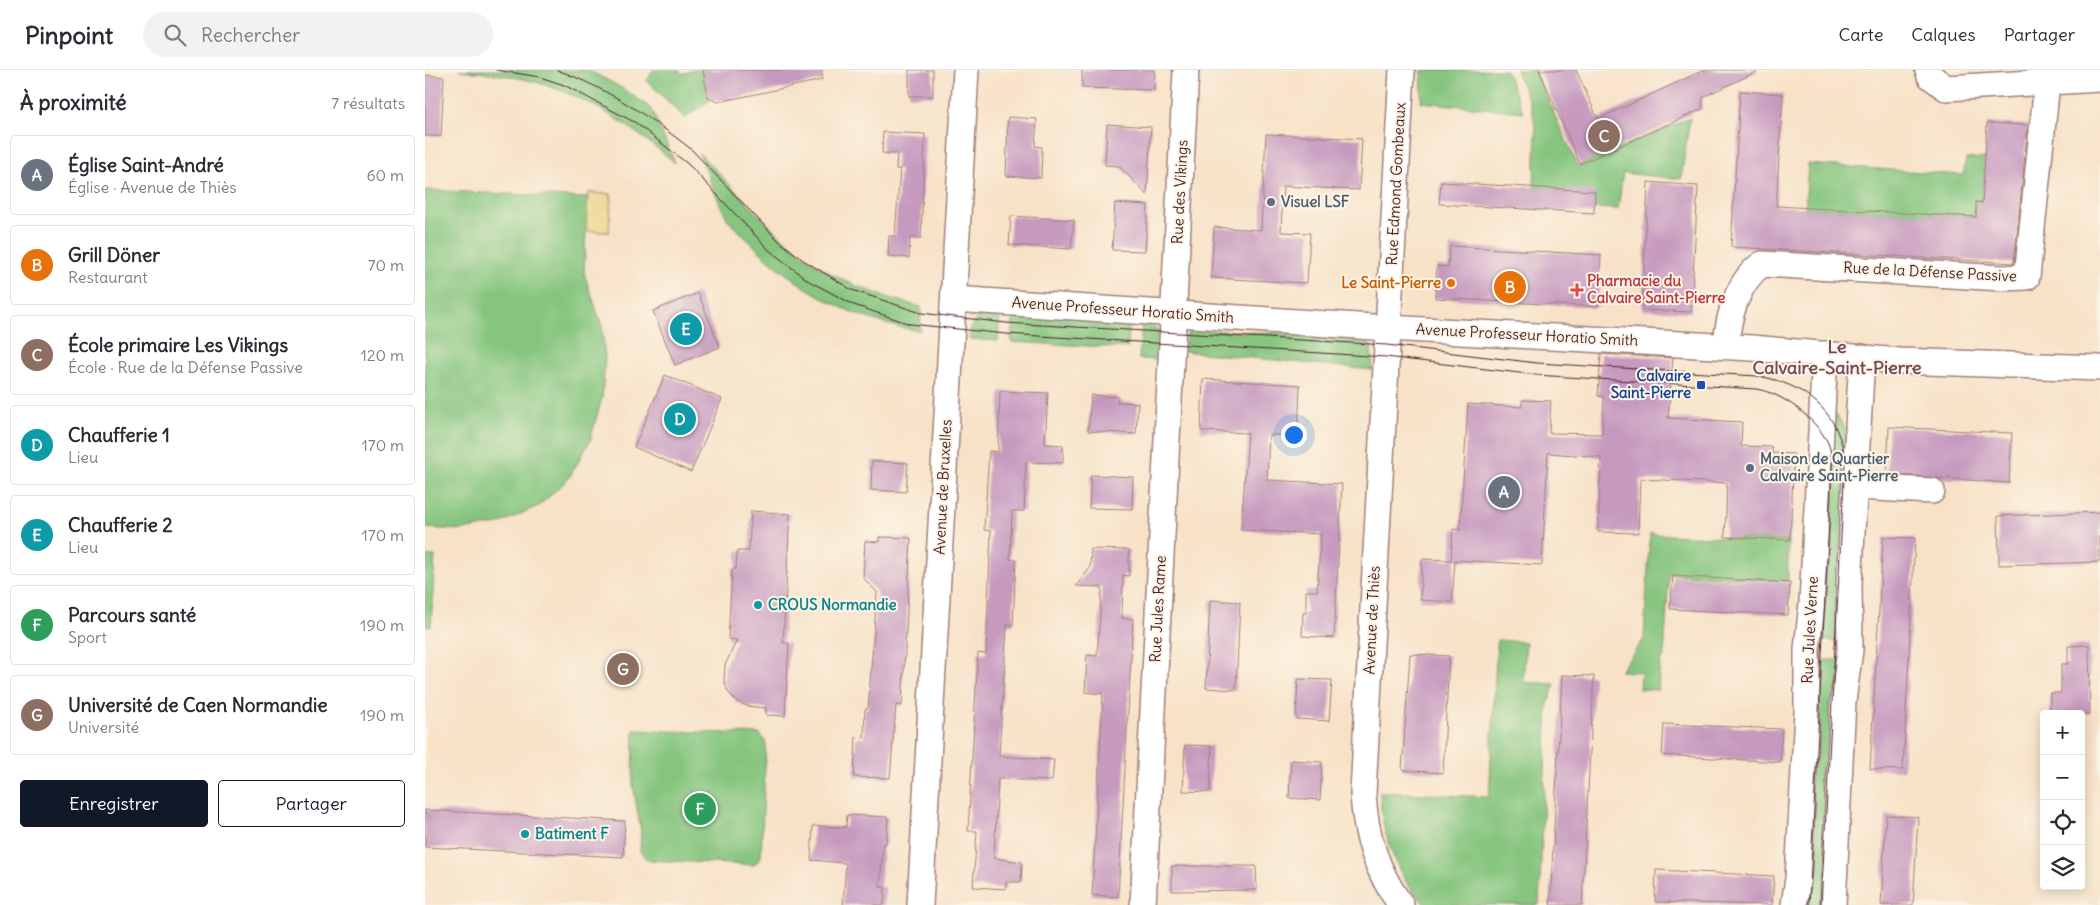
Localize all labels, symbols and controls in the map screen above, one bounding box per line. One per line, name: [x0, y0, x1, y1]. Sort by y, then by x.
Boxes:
search box: [143, 12, 493, 57]
text: Pinpoint: [25, 20, 113, 50]
icon: search: [161, 21, 189, 49]
text: Rechercher: [201, 23, 300, 47]
text: Carte: [1838, 23, 1883, 46]
text: Calques: [1911, 23, 1976, 46]
text: Partager: [2004, 23, 2075, 46]
text: À proximité: [20, 89, 127, 116]
text: 7 résultats: [331, 93, 405, 113]
street label: Rue Edmond Gombeaux: [1382, 101, 1409, 266]
pin: C: [1588, 117, 1620, 155]
street label: Rue des Vikings: [1167, 139, 1192, 245]
text: Église Saint-André: [68, 153, 224, 177]
text: A: [32, 165, 42, 185]
text: 60 m: [366, 165, 404, 185]
text: Église · Avenue de Thiès: [68, 177, 237, 197]
place label: Visuel LSF: [1281, 192, 1350, 211]
marker: Visuel LSF: [1265, 196, 1277, 208]
text: Grill Döner: [68, 243, 160, 267]
text: B: [32, 255, 42, 275]
text: 70 m: [368, 255, 404, 275]
street label: Rue de la Défense Passive: [1843, 257, 2017, 286]
text: Restaurant: [68, 267, 148, 287]
pin: B: [1494, 268, 1526, 306]
place label: Pharmacie du Calvaire Saint-Pierre: [1587, 271, 1725, 307]
place label: Le Saint-Pierre: [1341, 273, 1441, 292]
marker: Le Saint-Pierre: [1445, 277, 1457, 289]
marker: Pharmacie du Calvaire Saint-Pierre: [1571, 284, 1583, 296]
street label: Avenue Professeur Horatio Smith: [1011, 292, 1235, 327]
pin: E: [670, 310, 702, 348]
street label: Avenue Professeur Horatio Smith: [1415, 319, 1639, 350]
text: École primaire Les Vikings: [68, 333, 288, 357]
district label: Le Calvaire-Saint-Pierre: [1752, 335, 1922, 379]
text: C: [32, 345, 42, 365]
text: 120 m: [361, 345, 404, 365]
text: École · Rue de la Défense Passive: [68, 357, 303, 377]
place label: Calvaire Saint-Pierre: [1611, 366, 1691, 402]
marker: Calvaire Saint-Pierre: [1695, 379, 1707, 391]
pin: D: [664, 400, 696, 438]
street label: Avenue de Bruxelles: [929, 419, 956, 555]
your location: [1281, 422, 1307, 448]
text: Chaufferie 1: [68, 423, 170, 447]
text: D: [31, 435, 43, 455]
text: 170 m: [361, 435, 404, 455]
text: Lieu: [68, 447, 98, 467]
place label: Maison de Quartier Calvaire Saint-Pierre: [1760, 449, 1898, 485]
marker: Maison de Quartier Calvaire Saint-Pierre: [1744, 462, 1756, 474]
pin: A: [1488, 473, 1520, 511]
text: Chaufferie 2: [68, 513, 173, 537]
text: E: [32, 525, 42, 545]
text: 170 m: [361, 525, 404, 545]
text: Lieu: [68, 537, 98, 557]
street label: Rue Jules Rame: [1145, 555, 1170, 663]
street label: Avenue de Thiès: [1359, 565, 1384, 675]
street label: Rue Jules Verne: [1797, 576, 1822, 684]
place label: CROUS Normandie: [768, 595, 897, 614]
marker: CROUS Normandie: [752, 599, 764, 611]
text: Parcours santé: [68, 603, 196, 627]
text: F: [32, 615, 42, 635]
text: 190 m: [360, 615, 404, 635]
text: Sport: [68, 627, 107, 647]
pin: G: [607, 650, 639, 688]
text: Université de Caen Normandie: [68, 693, 327, 717]
text: G: [31, 705, 43, 725]
text: 190 m: [360, 705, 404, 725]
map controls: [2040, 710, 2085, 890]
button: +: [2040, 710, 2085, 755]
text: Université: [68, 717, 139, 737]
button: −: [2040, 755, 2085, 800]
button: Enregistrer: [20, 780, 208, 827]
button: Partager: [218, 780, 405, 827]
pin: F: [684, 790, 716, 828]
button: locate: [2040, 800, 2085, 845]
place label: Batiment F: [535, 824, 609, 843]
marker: Batiment F: [519, 828, 531, 840]
button: layers: [2040, 845, 2085, 890]

